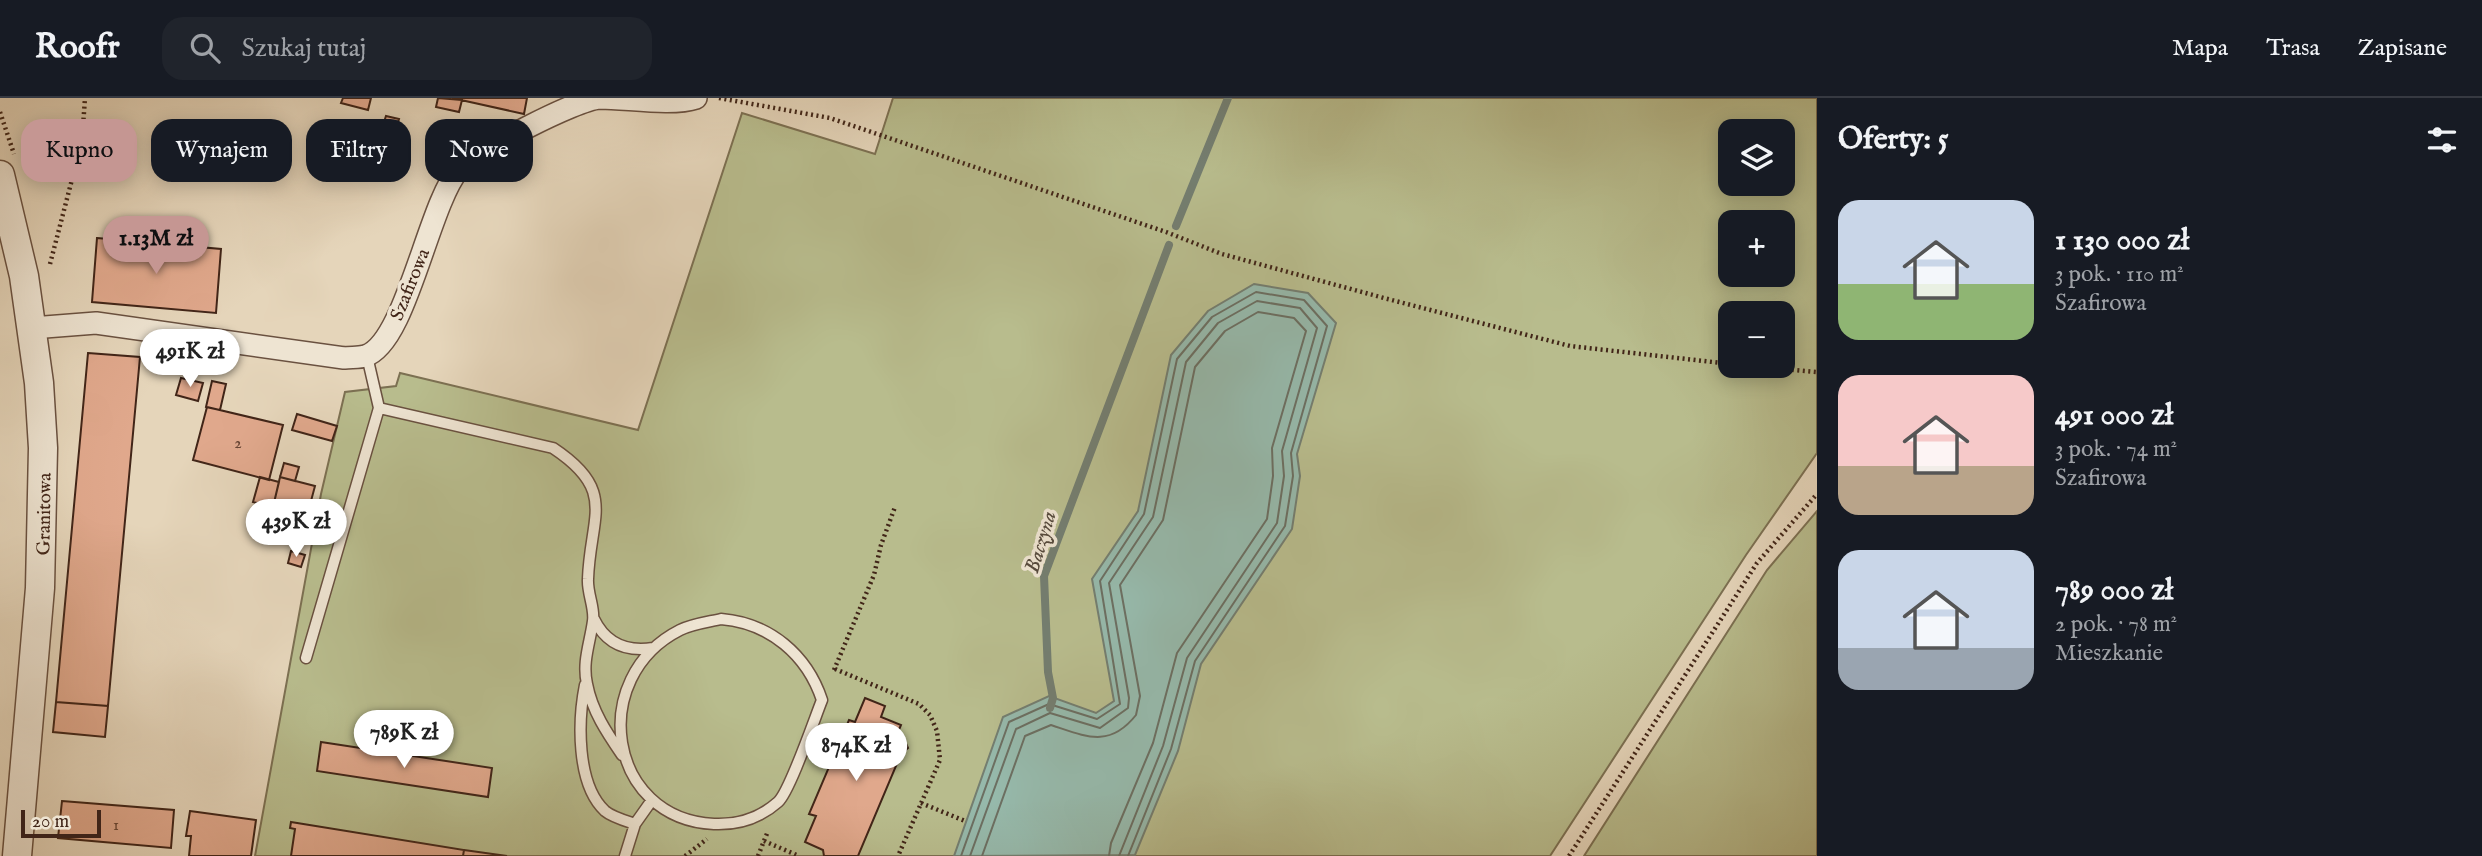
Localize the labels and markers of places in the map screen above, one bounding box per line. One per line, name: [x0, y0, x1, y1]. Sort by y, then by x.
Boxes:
pin: 1.13M zł: [84, 216, 228, 276]
pin: 491K zł: [125, 330, 255, 389]
pin: 439K zł: [231, 500, 361, 559]
pin: 789K zł: [339, 710, 469, 770]
pin: 874K zł: [791, 724, 921, 783]

